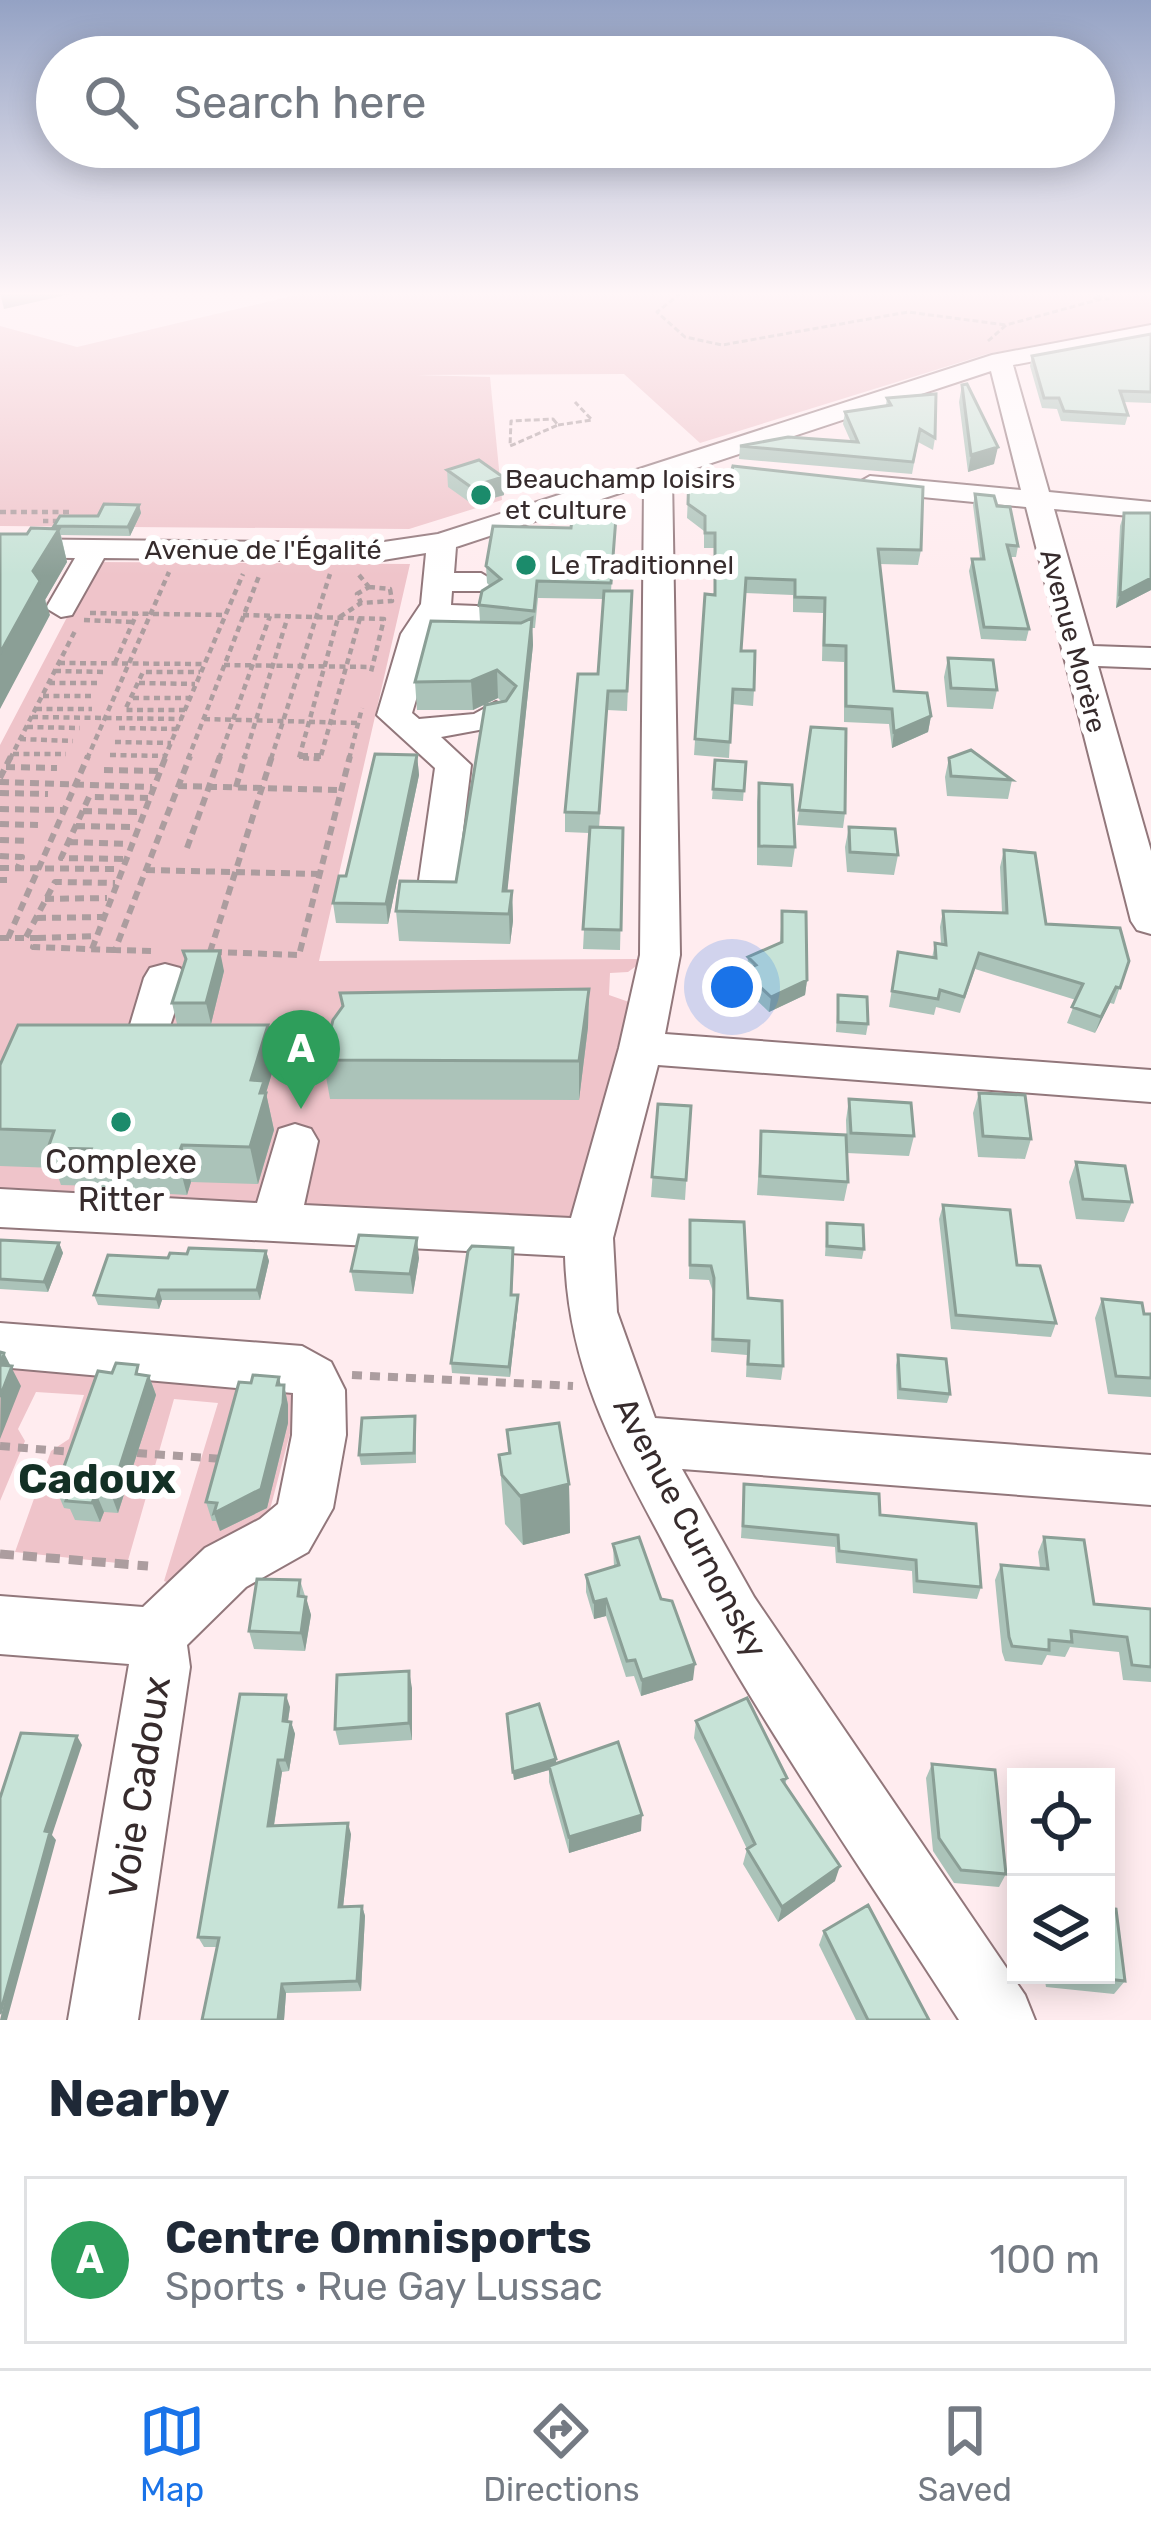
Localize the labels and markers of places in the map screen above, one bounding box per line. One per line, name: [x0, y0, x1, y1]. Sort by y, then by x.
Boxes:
place label: Beauchamp loisirs et culture: [505, 463, 735, 526]
marker: Beauchamp loisirs et culture: [468, 482, 494, 508]
place label: Le Traditionnel: [550, 549, 734, 581]
marker: Le Traditionnel: [513, 552, 539, 578]
pin: A: [262, 1010, 340, 1109]
marker: Complexe Ritter: [108, 1109, 134, 1135]
place label: Complexe Ritter: [45, 1142, 197, 1219]

